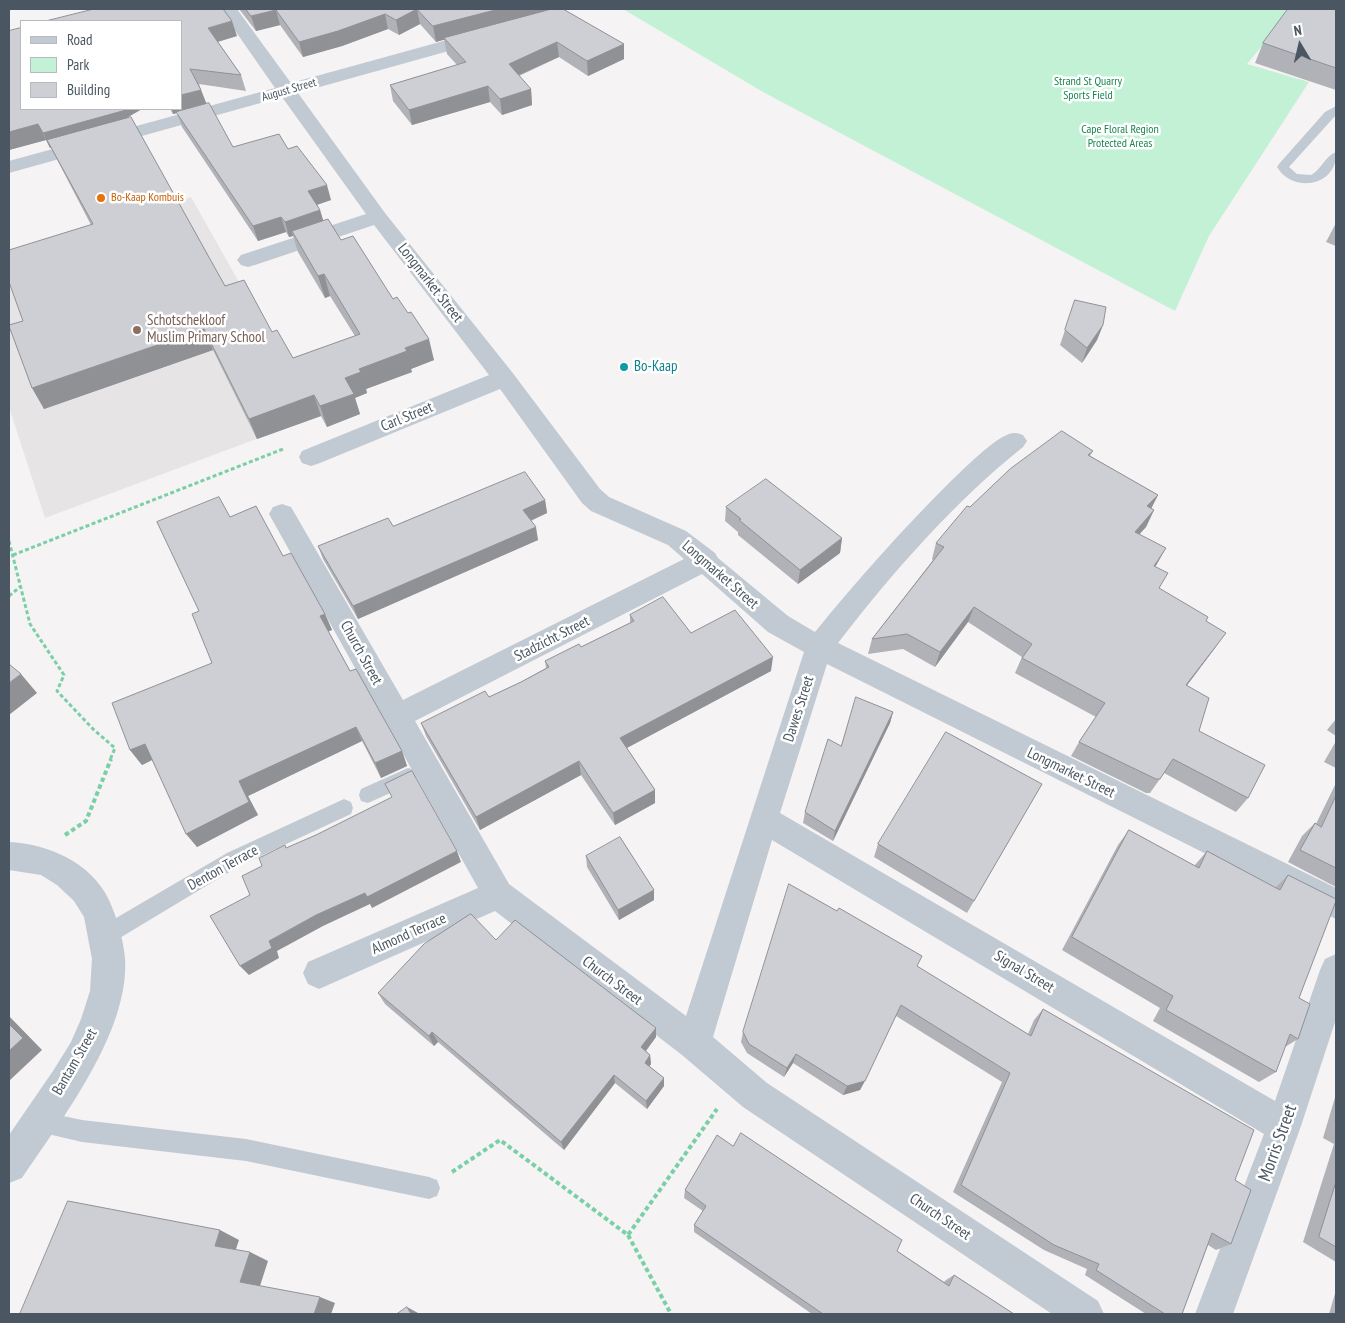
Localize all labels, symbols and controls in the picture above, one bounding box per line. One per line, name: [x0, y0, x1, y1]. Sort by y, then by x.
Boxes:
legend: [20, 20, 182, 110]
north arrow: [1275, 20, 1325, 70]
text: N: [1293, 21, 1303, 40]
text: Road: [67, 30, 93, 49]
text: Park: [67, 55, 89, 74]
street label: August Street: [260, 75, 318, 105]
park label: Strand St Quarry Sports Field: [1054, 75, 1122, 103]
text: Building: [67, 80, 110, 99]
park label: Cape Floral Region Protected Areas: [1081, 123, 1159, 151]
place label: Bo-Kaap Kombuis: [111, 191, 184, 205]
marker: Bo-Kaap Kombuis: [95, 192, 107, 204]
street label: Longmarket Street: [394, 240, 466, 326]
place label: Schotschekloof Muslim Primary School: [147, 312, 265, 347]
marker: Schotschekloof Muslim Primary School: [131, 324, 143, 336]
place label: Bo-Kaap: [634, 358, 678, 376]
marker: Bo-Kaap: [618, 361, 630, 373]
street label: Carl Street: [378, 398, 436, 436]
street label: Longmarket Street: [678, 537, 762, 613]
street label: Stadzicht Street: [511, 612, 593, 666]
street label: Church Street: [336, 618, 386, 688]
street label: Dawes Street: [780, 674, 818, 744]
street label: Longmarket Street: [1024, 744, 1118, 802]
street label: Denton Terrace: [185, 841, 261, 895]
street label: Almond Terrace: [369, 910, 449, 958]
street label: Signal Street: [991, 947, 1057, 997]
street label: Church Street: [579, 953, 645, 1009]
street label: Bantam Street: [49, 1026, 101, 1098]
street label: Morris Street: [1254, 1102, 1302, 1184]
street label: Church Street: [906, 1190, 974, 1244]

